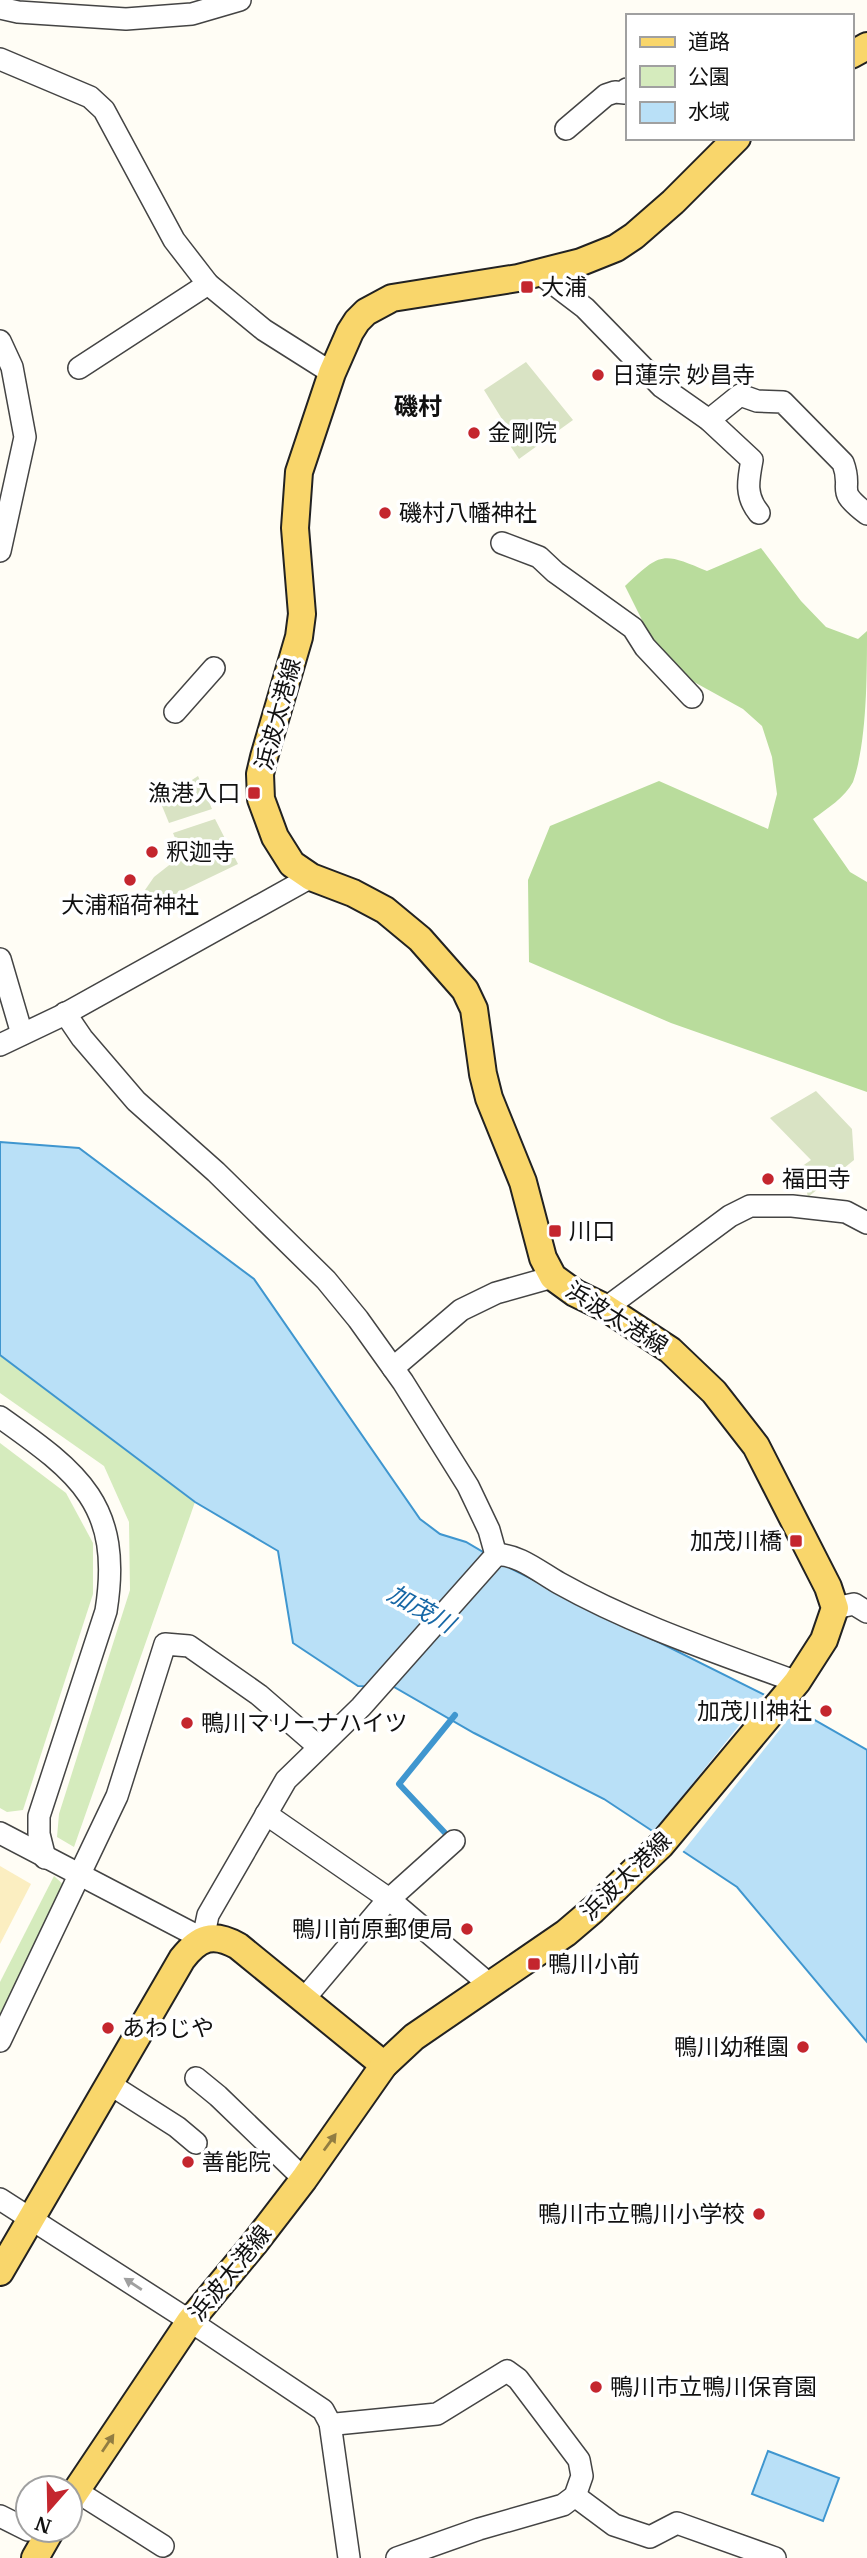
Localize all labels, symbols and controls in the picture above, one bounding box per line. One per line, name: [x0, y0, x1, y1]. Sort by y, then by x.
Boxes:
legend: [626, 14, 853, 140]
text: 道路: [688, 28, 730, 55]
text: 公園: [688, 63, 730, 90]
text: 水域: [688, 98, 730, 125]
place label: 大浦: [541, 272, 587, 301]
marker: 大浦: [519, 279, 535, 295]
place label: 日蓮宗 妙昌寺: [612, 360, 755, 389]
marker: 日蓮宗 妙昌寺: [590, 367, 606, 383]
district label: 磯村: [394, 391, 442, 422]
place label: 金剛院: [488, 418, 557, 447]
marker: 金剛院: [466, 425, 482, 441]
place label: 磯村八幡神社: [399, 498, 537, 527]
marker: 磯村八幡神社: [377, 505, 393, 521]
street label: 浜波太港線: [249, 655, 306, 773]
place label: 漁港入口: [148, 778, 240, 807]
marker: 漁港入口: [246, 785, 262, 801]
place label: 釈迦寺: [166, 837, 235, 866]
marker: 釈迦寺: [144, 844, 160, 860]
marker: 大浦稲荷神社: [122, 872, 138, 888]
place label: 大浦稲荷神社: [61, 890, 199, 919]
place label: 福田寺: [782, 1164, 851, 1193]
marker: 福田寺: [760, 1171, 776, 1187]
place label: 川口: [569, 1216, 615, 1245]
marker: 川口: [547, 1223, 563, 1239]
street label: 浜波太港線: [561, 1275, 674, 1360]
place label: 加茂川橋: [690, 1526, 782, 1555]
marker: 加茂川橋: [788, 1533, 804, 1549]
water label: 加茂川: [382, 1578, 463, 1641]
place label: 加茂川神社: [697, 1696, 812, 1725]
marker: 加茂川神社: [818, 1703, 834, 1719]
place label: 鴨川マリーナハイツ: [201, 1708, 408, 1737]
marker: 鴨川マリーナハイツ: [179, 1715, 195, 1731]
street label: 浜波太港線: [574, 1825, 677, 1926]
place label: 鴨川前原郵便局: [292, 1914, 453, 1943]
marker: 鴨川前原郵便局: [459, 1921, 475, 1937]
place label: 鴨川小前: [548, 1949, 640, 1978]
marker: 鴨川小前: [526, 1956, 542, 1972]
place label: あわじや: [122, 2013, 214, 2042]
marker: あわじや: [100, 2020, 116, 2036]
place label: 鴨川幼稚園: [674, 2032, 789, 2061]
marker: 鴨川幼稚園: [795, 2039, 811, 2055]
one-way arrow: [323, 2133, 337, 2151]
place label: 善能院: [202, 2147, 271, 2176]
marker: 善能院: [180, 2154, 196, 2170]
place label: 鴨川市立鴨川小学校: [538, 2199, 745, 2228]
marker: 鴨川市立鴨川小学校: [751, 2206, 767, 2222]
street label: 浜波太港線: [182, 2219, 277, 2326]
one-way arrow: [123, 2277, 143, 2290]
place label: 鴨川市立鴨川保育園: [610, 2372, 817, 2401]
marker: 鴨川市立鴨川保育園: [588, 2379, 604, 2395]
one-way arrow: [101, 2434, 115, 2452]
north arrow: [14, 2474, 84, 2544]
text: N: [32, 2511, 54, 2539]

